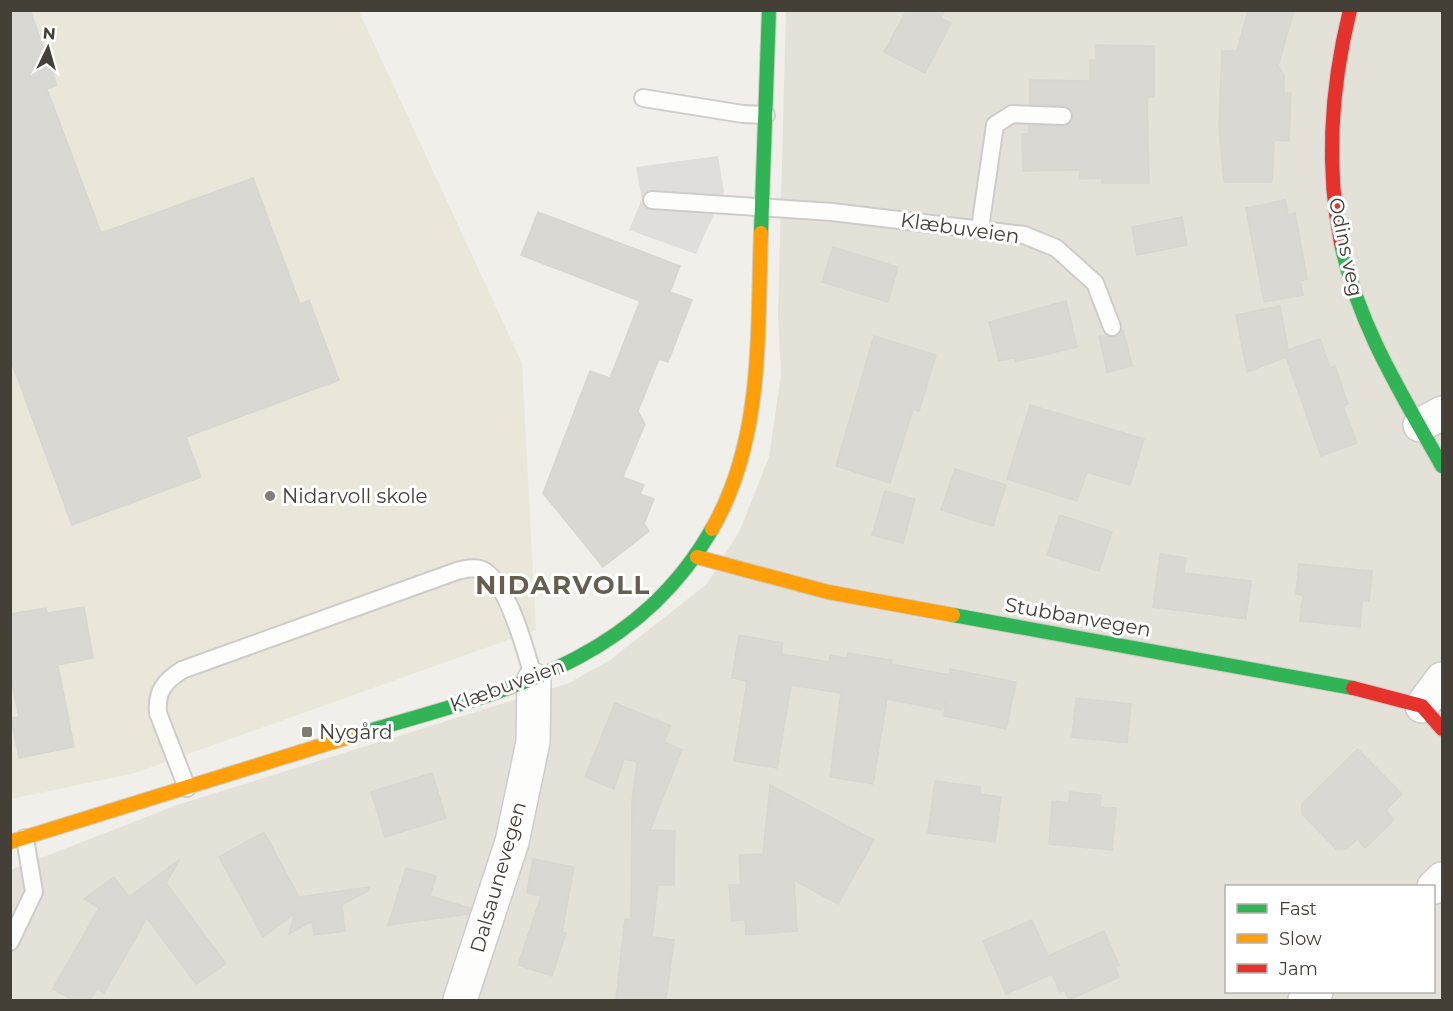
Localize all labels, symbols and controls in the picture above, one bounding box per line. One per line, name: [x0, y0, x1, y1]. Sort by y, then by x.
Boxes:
north arrow: [18, 18, 78, 78]
text: N: [42, 24, 57, 44]
street label: Odins veg: [1324, 195, 1368, 299]
street label: Klæbuveien: [899, 208, 1021, 248]
place label: Nidarvoll skole: [282, 484, 428, 508]
marker: Nidarvoll skole: [263, 489, 277, 503]
district label: NIDARVOLL: [475, 569, 651, 601]
street label: Stubbanvegen: [1003, 592, 1153, 642]
street label: Klæbuveien: [447, 653, 567, 717]
place label: Nygård: [319, 720, 393, 744]
marker: Nygård: [300, 725, 314, 739]
street label: Dalsaunevegen: [465, 799, 531, 955]
legend: [1225, 885, 1435, 993]
text: Fast: [1279, 898, 1317, 920]
text: Slow: [1279, 928, 1322, 950]
text: Jam: [1278, 958, 1318, 980]

